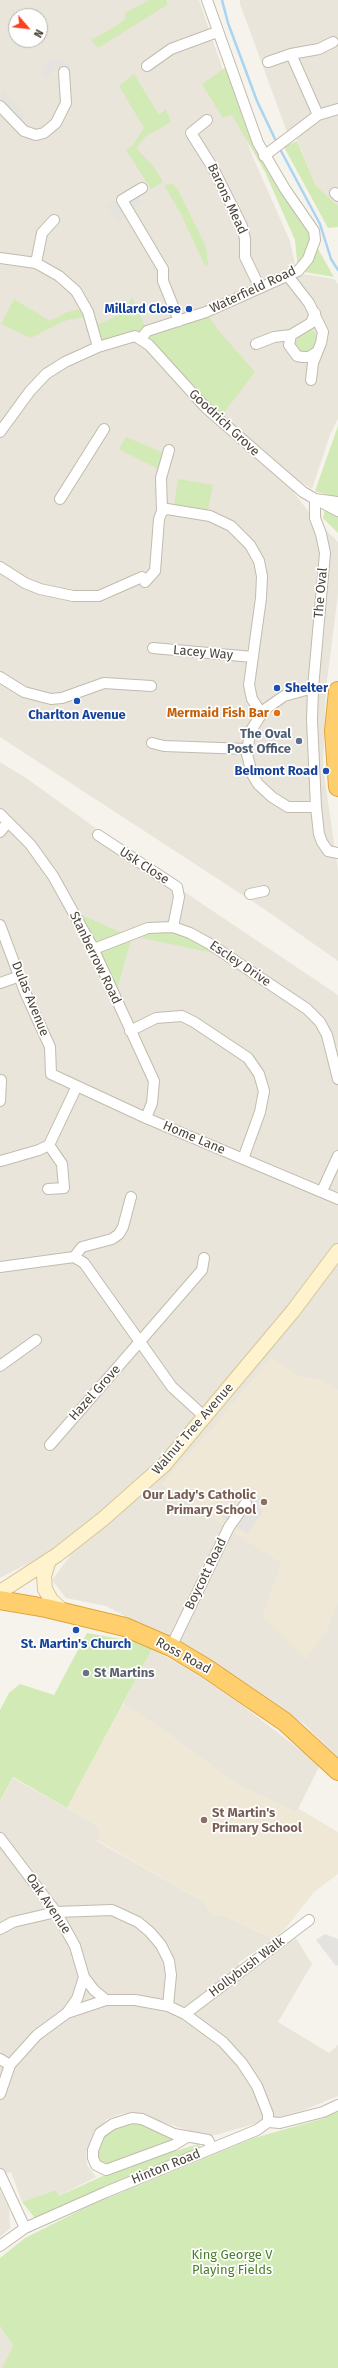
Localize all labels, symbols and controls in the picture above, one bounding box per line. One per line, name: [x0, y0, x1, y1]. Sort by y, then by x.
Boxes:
north arrow: [8, 8, 48, 48]
text: N: [31, 27, 46, 40]
street label: Barons Mead: [204, 161, 250, 237]
street label: Waterfield Road: [207, 263, 299, 317]
place label: Millard Close: [104, 301, 181, 317]
marker: Millard Close: [184, 304, 194, 314]
street label: Goodrich Grove: [185, 386, 263, 460]
street label: The Oval: [311, 567, 331, 619]
street label: Lacey Way: [173, 643, 233, 663]
place label: Shelter: [285, 680, 328, 696]
marker: Shelter: [272, 683, 282, 693]
marker: Charlton Avenue: [72, 696, 82, 706]
place label: Mermaid Fish Bar: [167, 705, 269, 721]
place label: Charlton Avenue: [28, 707, 126, 723]
marker: Mermaid Fish Bar: [272, 708, 282, 718]
place label: The Oval Post Office: [227, 726, 291, 757]
marker: The Oval Post Office: [294, 736, 304, 746]
place label: Belmont Road: [235, 763, 318, 779]
marker: Belmont Road: [321, 766, 331, 776]
street label: Usk Close: [116, 844, 172, 888]
street label: Stanberrow Road: [66, 909, 124, 1007]
street label: Escley Drive: [207, 938, 273, 990]
street label: Dulas Avenue: [8, 959, 52, 1039]
street label: Home Lane: [160, 1118, 228, 1158]
street label: Hazel Grove: [66, 1362, 124, 1424]
street label: Walnut Tree Avenue: [149, 1380, 237, 1478]
place label: Our Lady's Catholic Primary School: [142, 1487, 256, 1518]
marker: Our Lady's Catholic Primary School: [259, 1497, 269, 1507]
street label: Boycott Road: [182, 1535, 230, 1613]
marker: St. Martin's Church: [71, 1625, 81, 1635]
street label: Ross Road: [153, 1634, 213, 1678]
place label: St. Martin's Church: [21, 1636, 131, 1652]
place label: St Martins: [94, 1665, 155, 1681]
marker: St Martins: [81, 1668, 91, 1678]
place label: St Martin's Primary School: [212, 1805, 302, 1836]
marker: St Martin's Primary School: [199, 1815, 209, 1825]
street label: Oak Avenue: [22, 1871, 74, 1937]
street label: Hollybush Walk: [206, 1934, 288, 2000]
street label: Hinton Road: [129, 2146, 203, 2188]
park label: King George V Playing Fields: [191, 2247, 273, 2278]

